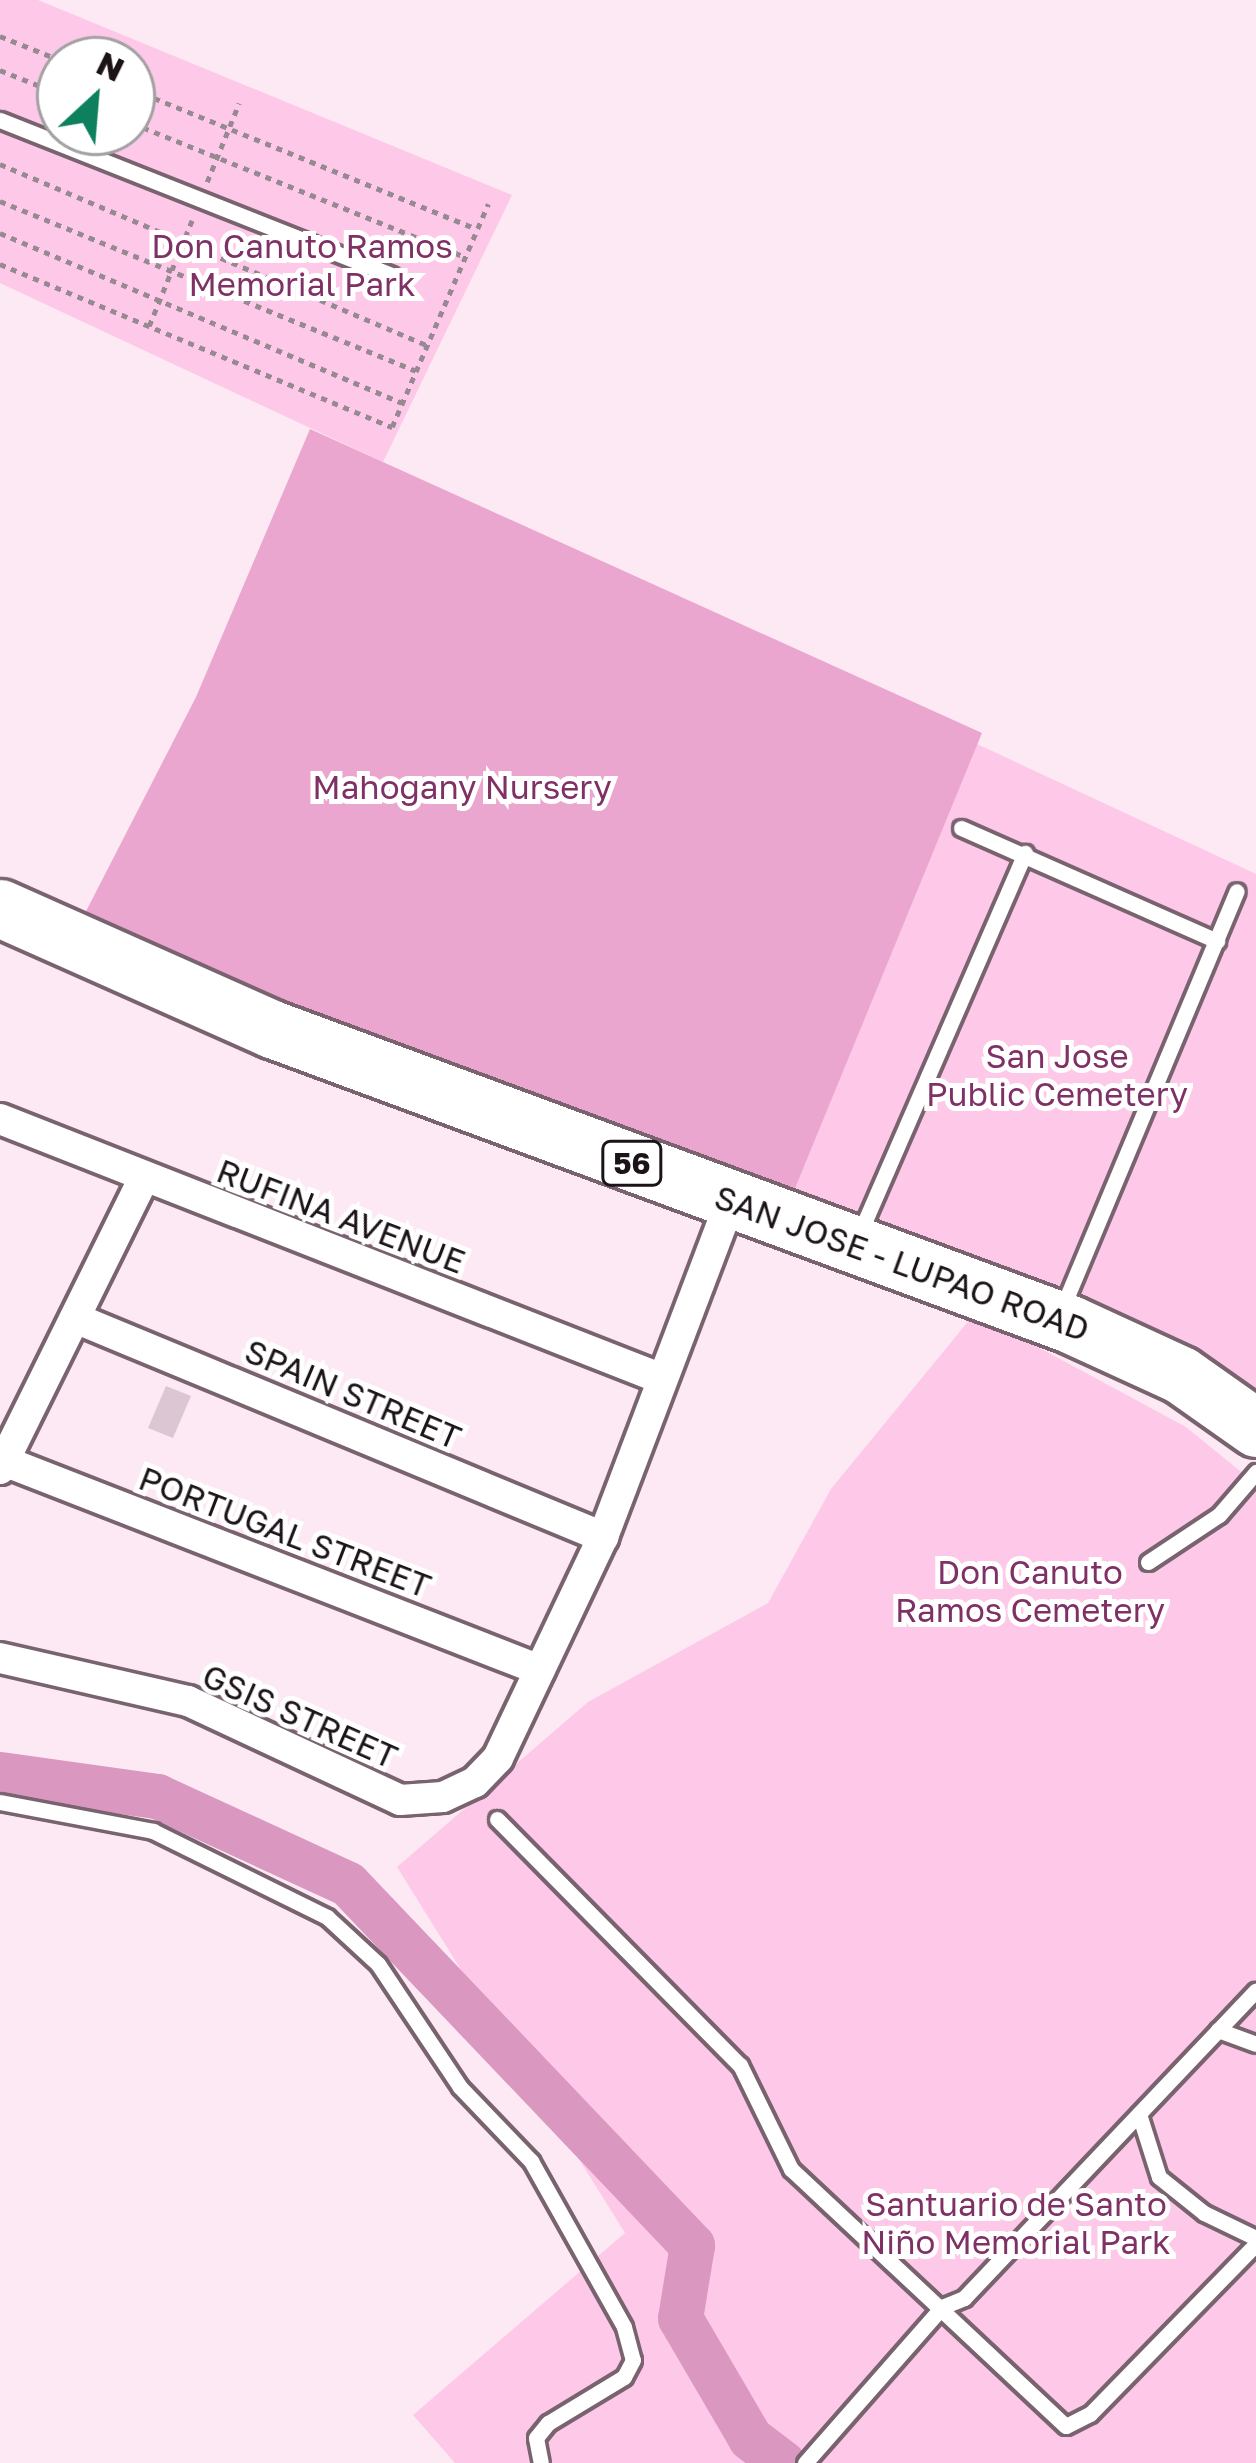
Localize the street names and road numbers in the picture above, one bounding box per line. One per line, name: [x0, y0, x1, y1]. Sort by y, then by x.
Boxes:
road number: 56: [599, 1139, 665, 1187]
street label: RUFINA AVENUE: [211, 1151, 471, 1281]
street label: SAN JOSE - LUPAO ROAD: [709, 1177, 1095, 1349]
street label: SPAIN STREET: [239, 1331, 467, 1457]
street label: PORTUGAL STREET: [134, 1458, 436, 1606]
street label: GSIS STREET: [197, 1655, 403, 1777]

